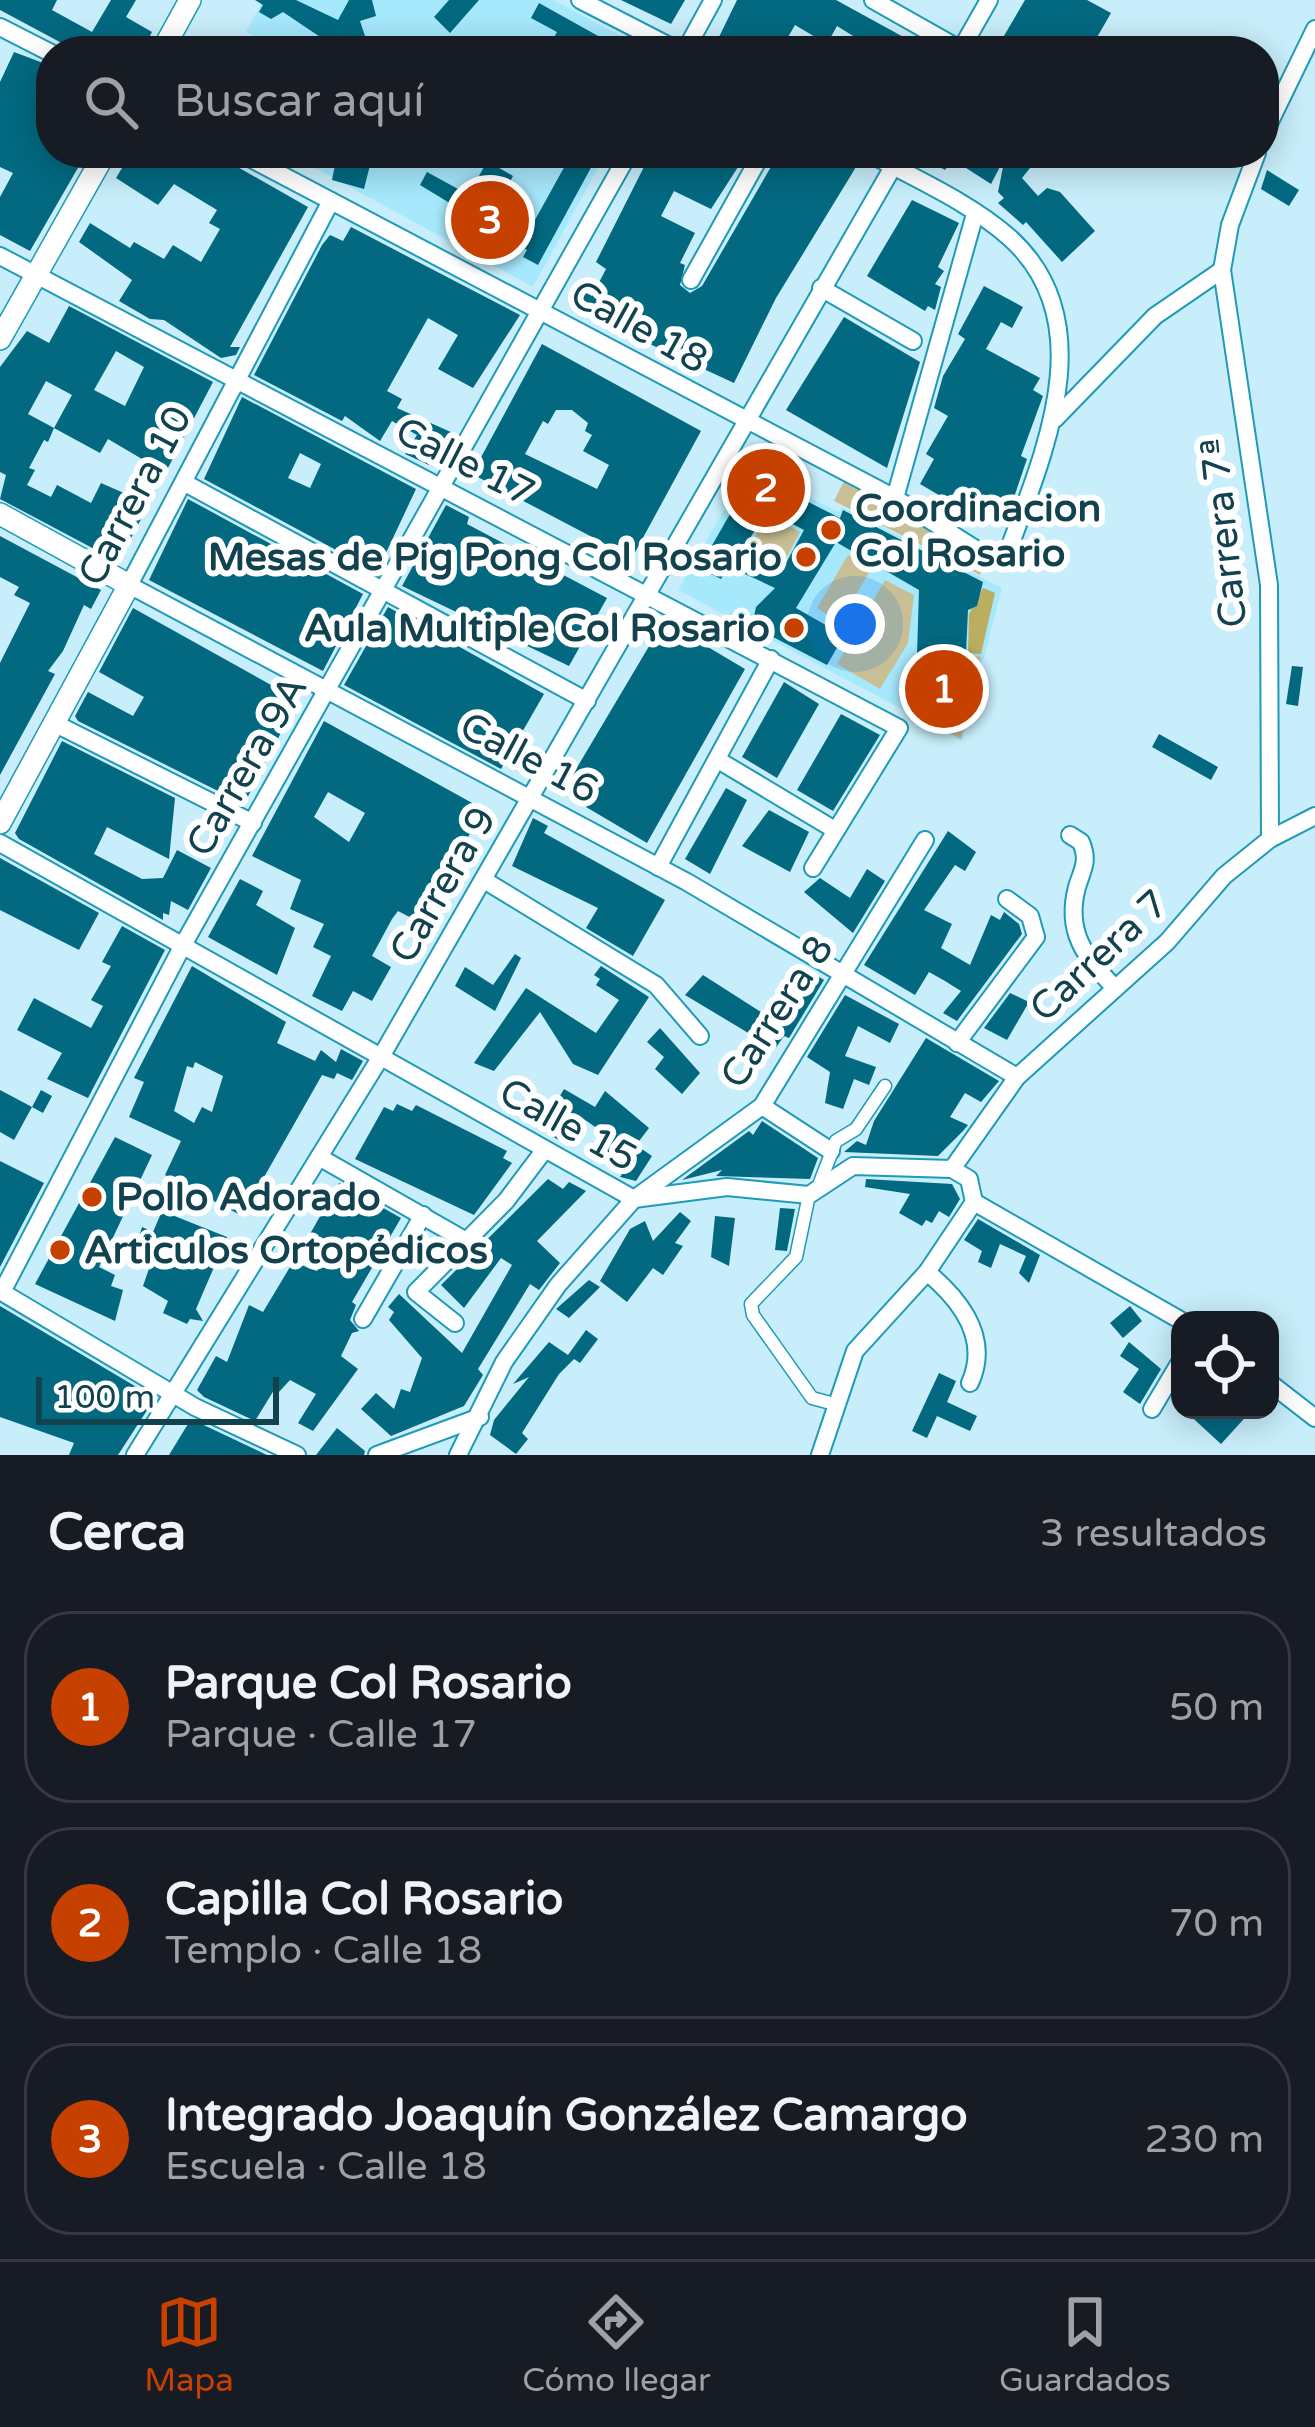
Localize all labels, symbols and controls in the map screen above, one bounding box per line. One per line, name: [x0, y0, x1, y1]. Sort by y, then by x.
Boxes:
search box: [36, 36, 1279, 168]
icon: search: [78, 69, 144, 135]
text: Buscar aquí: [174, 75, 424, 129]
pin: 3: [451, 175, 529, 265]
street label: Calle 18: [562, 270, 716, 384]
street label: Carrera 10: [68, 398, 202, 594]
street label: Calle 17: [388, 407, 542, 517]
street label: Carrera 7ª: [1191, 434, 1257, 630]
pin: 2: [727, 443, 805, 533]
place label: Coordinacion Col Rosario: [855, 485, 1101, 577]
marker: Coordinacion Col Rosario: [818, 517, 844, 543]
place label: Mesas de Pig Pong Col Rosario: [208, 534, 782, 581]
marker: Mesas de Pig Pong Col Rosario: [793, 544, 819, 570]
your location: [825, 594, 885, 654]
place label: Aula Multiple Col Rosario: [304, 605, 770, 652]
marker: Aula Multiple Col Rosario: [781, 615, 807, 641]
pin: 1: [905, 644, 983, 734]
street label: Carrera 9A: [176, 667, 318, 865]
street label: Calle 16: [452, 702, 606, 814]
street label: Carrera 9: [380, 799, 506, 971]
street label: Carrera 7: [1020, 880, 1178, 1032]
street label: Carrera 8: [710, 927, 844, 1097]
street label: Calle 15: [491, 1068, 645, 1182]
place label: Pollo Adorado: [116, 1174, 381, 1221]
marker: Pollo Adorado: [79, 1184, 105, 1210]
place label: Articulos Ortopédicos: [84, 1227, 488, 1274]
marker: Articulos Ortopédicos: [47, 1237, 73, 1263]
map controls: [1171, 1311, 1279, 1419]
button: locate: [1171, 1311, 1279, 1419]
scale bar: [36, 1371, 279, 1424]
text: 100 m: [54, 1378, 155, 1417]
text: Cerca: [48, 1502, 186, 1564]
text: 3 resultados: [1040, 1510, 1267, 1557]
text: Parque Col Rosario: [165, 1657, 572, 1711]
text: 1: [78, 1684, 102, 1731]
text: 50 m: [1169, 1684, 1264, 1731]
text: Parque · Calle 17: [165, 1711, 477, 1758]
text: Capilla Col Rosario: [165, 1873, 563, 1927]
text: 2: [78, 1900, 102, 1947]
text: 70 m: [1169, 1900, 1264, 1947]
text: Templo · Calle 18: [165, 1927, 482, 1974]
text: Integrado Joaquín González Camargo: [165, 2089, 968, 2143]
text: 3: [78, 2116, 102, 2163]
text: 230 m: [1145, 2116, 1264, 2163]
text: Escuela · Calle 18: [165, 2143, 487, 2190]
tab: Mapa: [144, 2289, 234, 2400]
tab: Cómo llegar: [522, 2289, 711, 2400]
tab: Guardados: [999, 2289, 1171, 2400]

